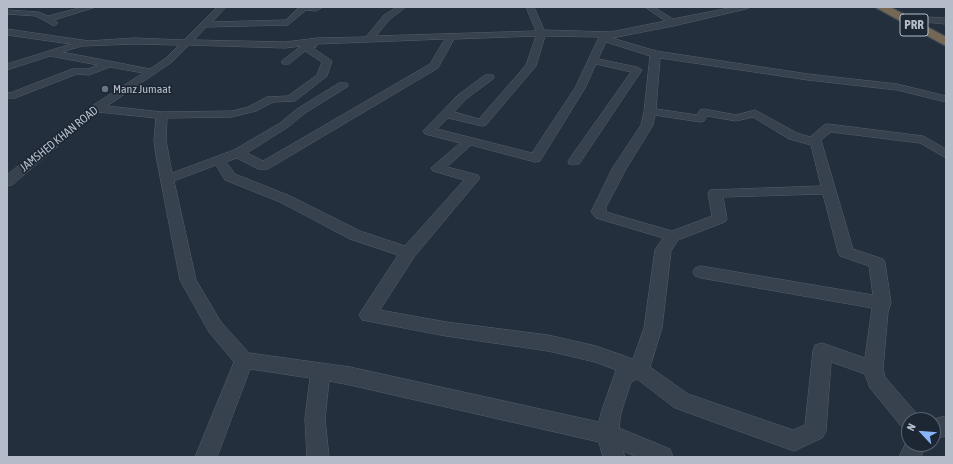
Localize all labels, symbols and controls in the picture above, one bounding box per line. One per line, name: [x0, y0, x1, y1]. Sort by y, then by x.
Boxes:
road number: PRR: [900, 14, 928, 36]
place label: Manz Jumaat: [113, 82, 171, 96]
marker: Manz Jumaat: [100, 84, 110, 94]
street label: JAMSHED KHAN ROAD: [17, 103, 101, 175]
north arrow: [901, 412, 941, 452]
text: N: [904, 422, 918, 433]

